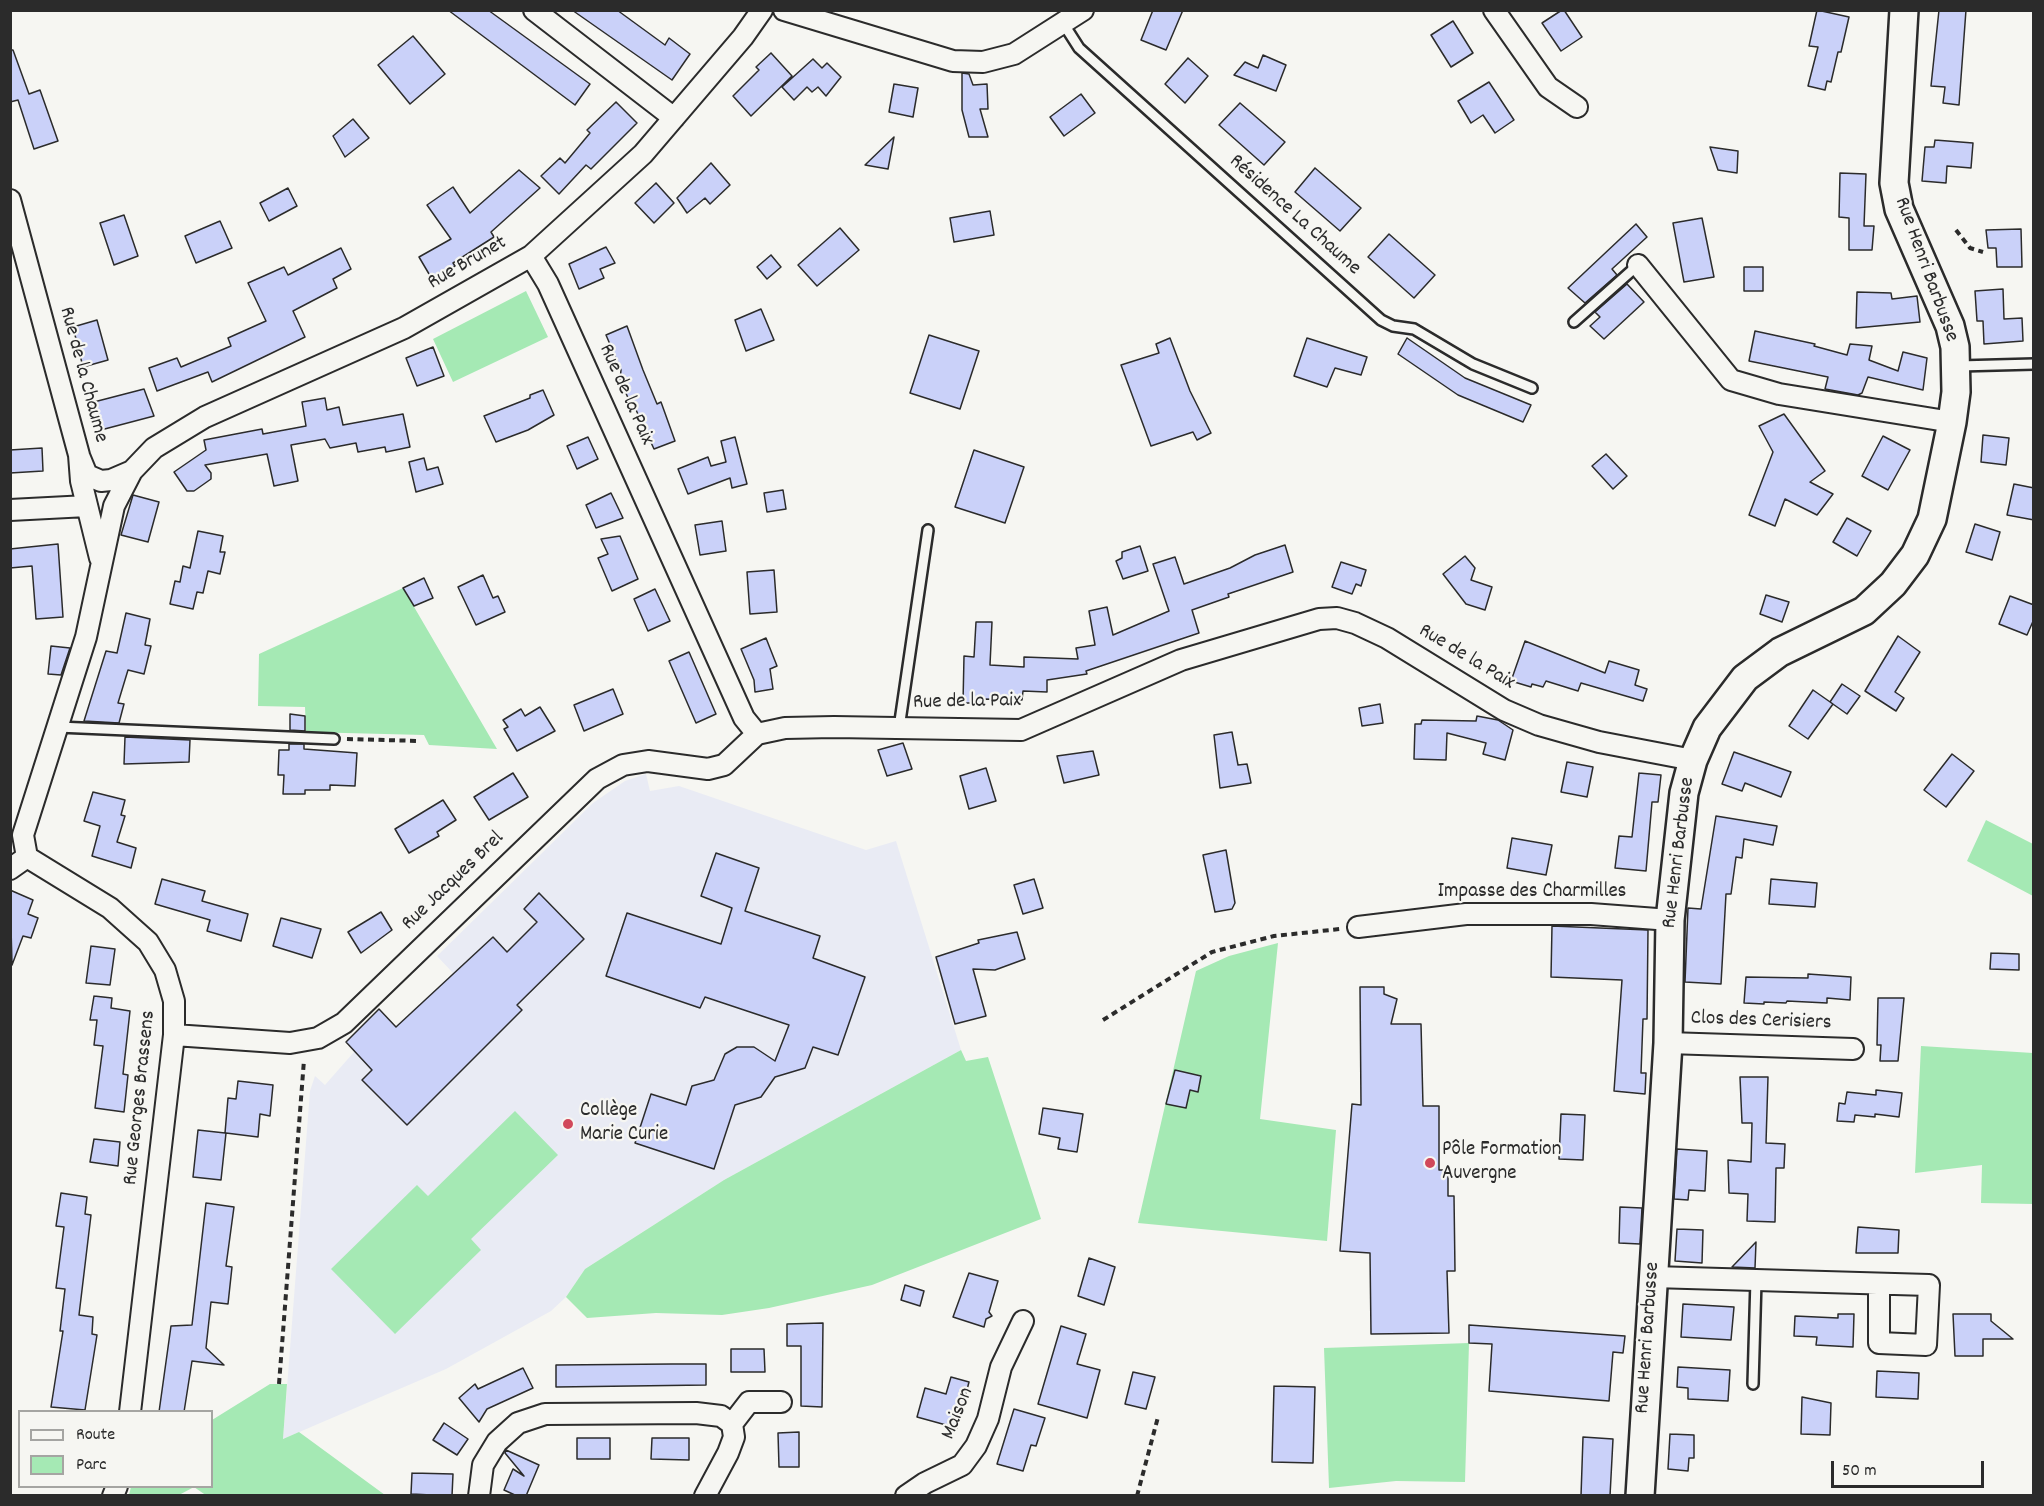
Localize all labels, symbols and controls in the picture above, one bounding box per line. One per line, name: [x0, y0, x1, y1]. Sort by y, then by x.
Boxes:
street label: Résidence La Chaume: [1223, 150, 1365, 282]
street label: Rue Henri Barbusse: [1887, 194, 1963, 346]
street label: Rue Brunet: [424, 231, 512, 297]
street label: Rue de la Chaume: [52, 304, 112, 446]
street label: Rue de la Paix: [592, 341, 658, 449]
street label: Rue de la Paix: [1413, 619, 1519, 697]
street label: Rue de la Paix: [913, 689, 1021, 717]
street label: Rue Henri Barbusse: [1658, 776, 1702, 930]
street label: Rue Jacques Brel: [398, 827, 510, 937]
street label: Impasse des Charmilles: [1438, 880, 1626, 906]
street label: Clos des Cerisiers: [1690, 1007, 1832, 1037]
street label: Rue Georges Brassens: [119, 1009, 163, 1187]
place label: Collège Marie Curie: [580, 1099, 668, 1149]
marker: Collège Marie Curie: [561, 1117, 575, 1131]
place label: Pôle Formation Auvergne: [1442, 1138, 1561, 1188]
marker: Pôle Formation Auvergne: [1423, 1156, 1437, 1170]
street label: Rue Henri Barbusse: [1631, 1261, 1667, 1415]
street label: Maison: [937, 1384, 981, 1444]
legend: [18, 1410, 213, 1488]
text: Route: [76, 1423, 115, 1448]
scale bar: [1834, 1449, 1987, 1487]
text: Parc: [76, 1453, 107, 1478]
text: 50 m: [1842, 1459, 1877, 1484]

